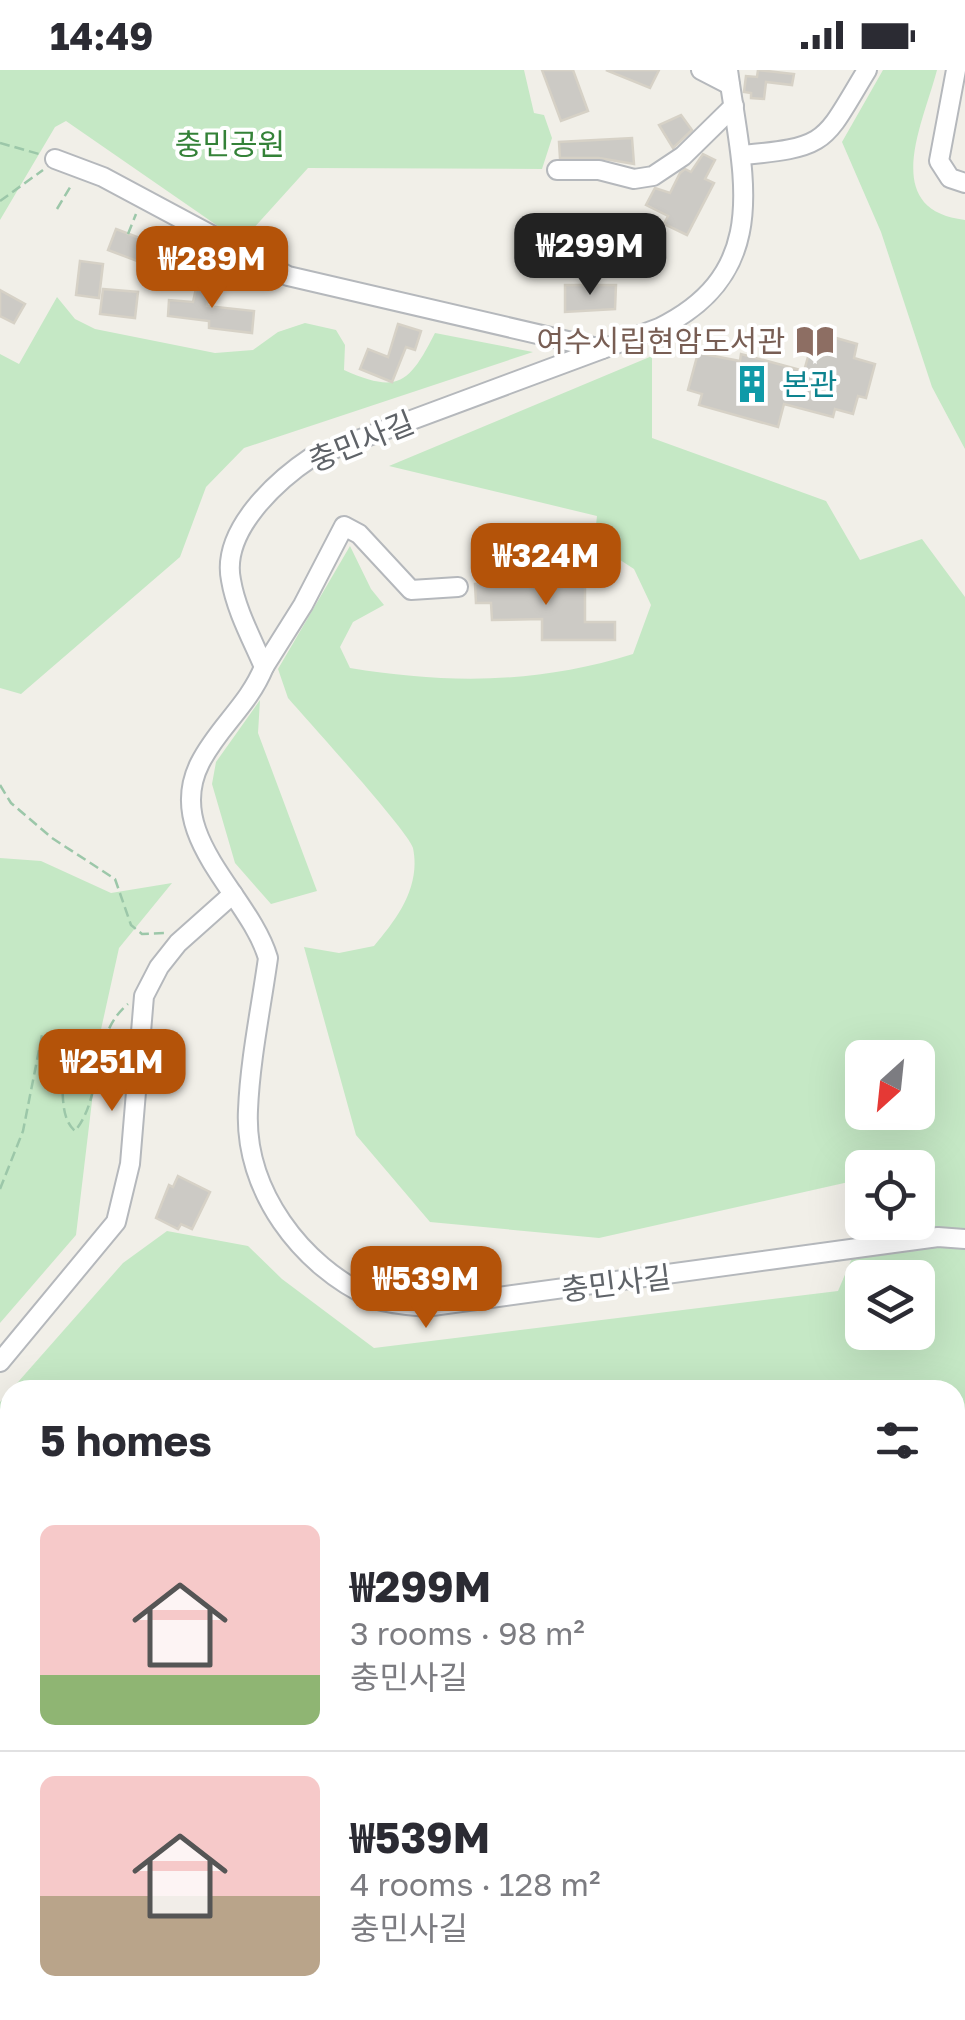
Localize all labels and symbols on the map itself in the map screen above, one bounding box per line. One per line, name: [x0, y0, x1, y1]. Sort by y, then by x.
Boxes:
park label: 충민공원: [175, 126, 285, 162]
pin: ₩299M: [520, 213, 660, 298]
pin: ₩289M: [142, 226, 282, 311]
library icon: 여수시립현암도서관: [794, 320, 836, 362]
place label: 여수시립현암도서관: [537, 323, 785, 359]
building icon: 본관: [731, 363, 773, 405]
place label: 본관: [782, 366, 837, 402]
street label: 충민사길: [303, 404, 419, 478]
pin: ₩324M: [476, 523, 616, 608]
pin: ₩251M: [42, 1029, 182, 1114]
north arrow: [845, 1040, 935, 1130]
pin: ₩539M: [356, 1246, 496, 1331]
street label: 충민사길: [559, 1258, 673, 1308]

